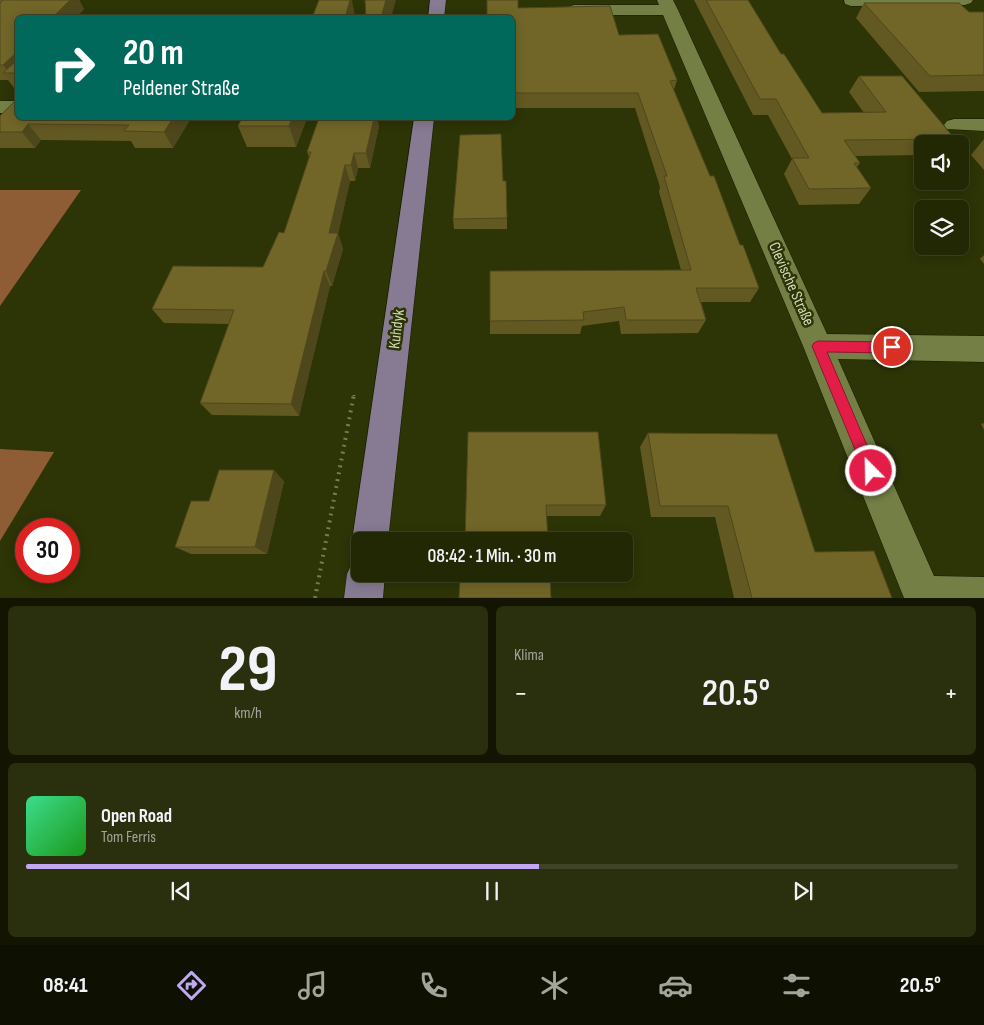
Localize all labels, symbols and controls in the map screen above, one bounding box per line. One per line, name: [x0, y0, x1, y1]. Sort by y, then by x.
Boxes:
text: 20 m: [123, 32, 184, 75]
icon: right: [40, 35, 105, 100]
text: Peldener Straße: [123, 75, 240, 102]
map controls: [914, 135, 969, 255]
button: sound: [914, 135, 969, 190]
button: layers: [914, 200, 969, 255]
street label: Clevische Straße: [764, 239, 818, 329]
street label: Kuhdyk: [385, 308, 409, 350]
pin: [871, 326, 913, 368]
icon: arrive: [878, 333, 906, 361]
position arrow: [844, 444, 896, 496]
speed limit sign: 30: [15, 518, 80, 583]
text: 08:42 · 1 Min. · 30 m: [428, 545, 556, 568]
text: 29: [218, 632, 278, 710]
text: Klima: [514, 646, 544, 665]
text: 20.5°: [702, 671, 770, 716]
text: −: [514, 677, 528, 710]
text: +: [944, 677, 958, 710]
text: km/h: [234, 704, 262, 723]
text: Open Road: [101, 805, 172, 828]
text: Tom Ferris: [101, 828, 156, 847]
icon: previous: [167, 877, 195, 905]
icon: pause: [478, 877, 506, 905]
icon: next: [789, 877, 817, 905]
icon: directions: [174, 968, 209, 1003]
icon: music: [295, 968, 330, 1003]
icon: phone: [416, 968, 451, 1003]
icon: climate: [537, 968, 572, 1003]
icon: car: [658, 968, 693, 1003]
icon: filters: [779, 968, 814, 1003]
text: 08:41: [43, 972, 88, 999]
text: 20.5°: [900, 972, 941, 999]

